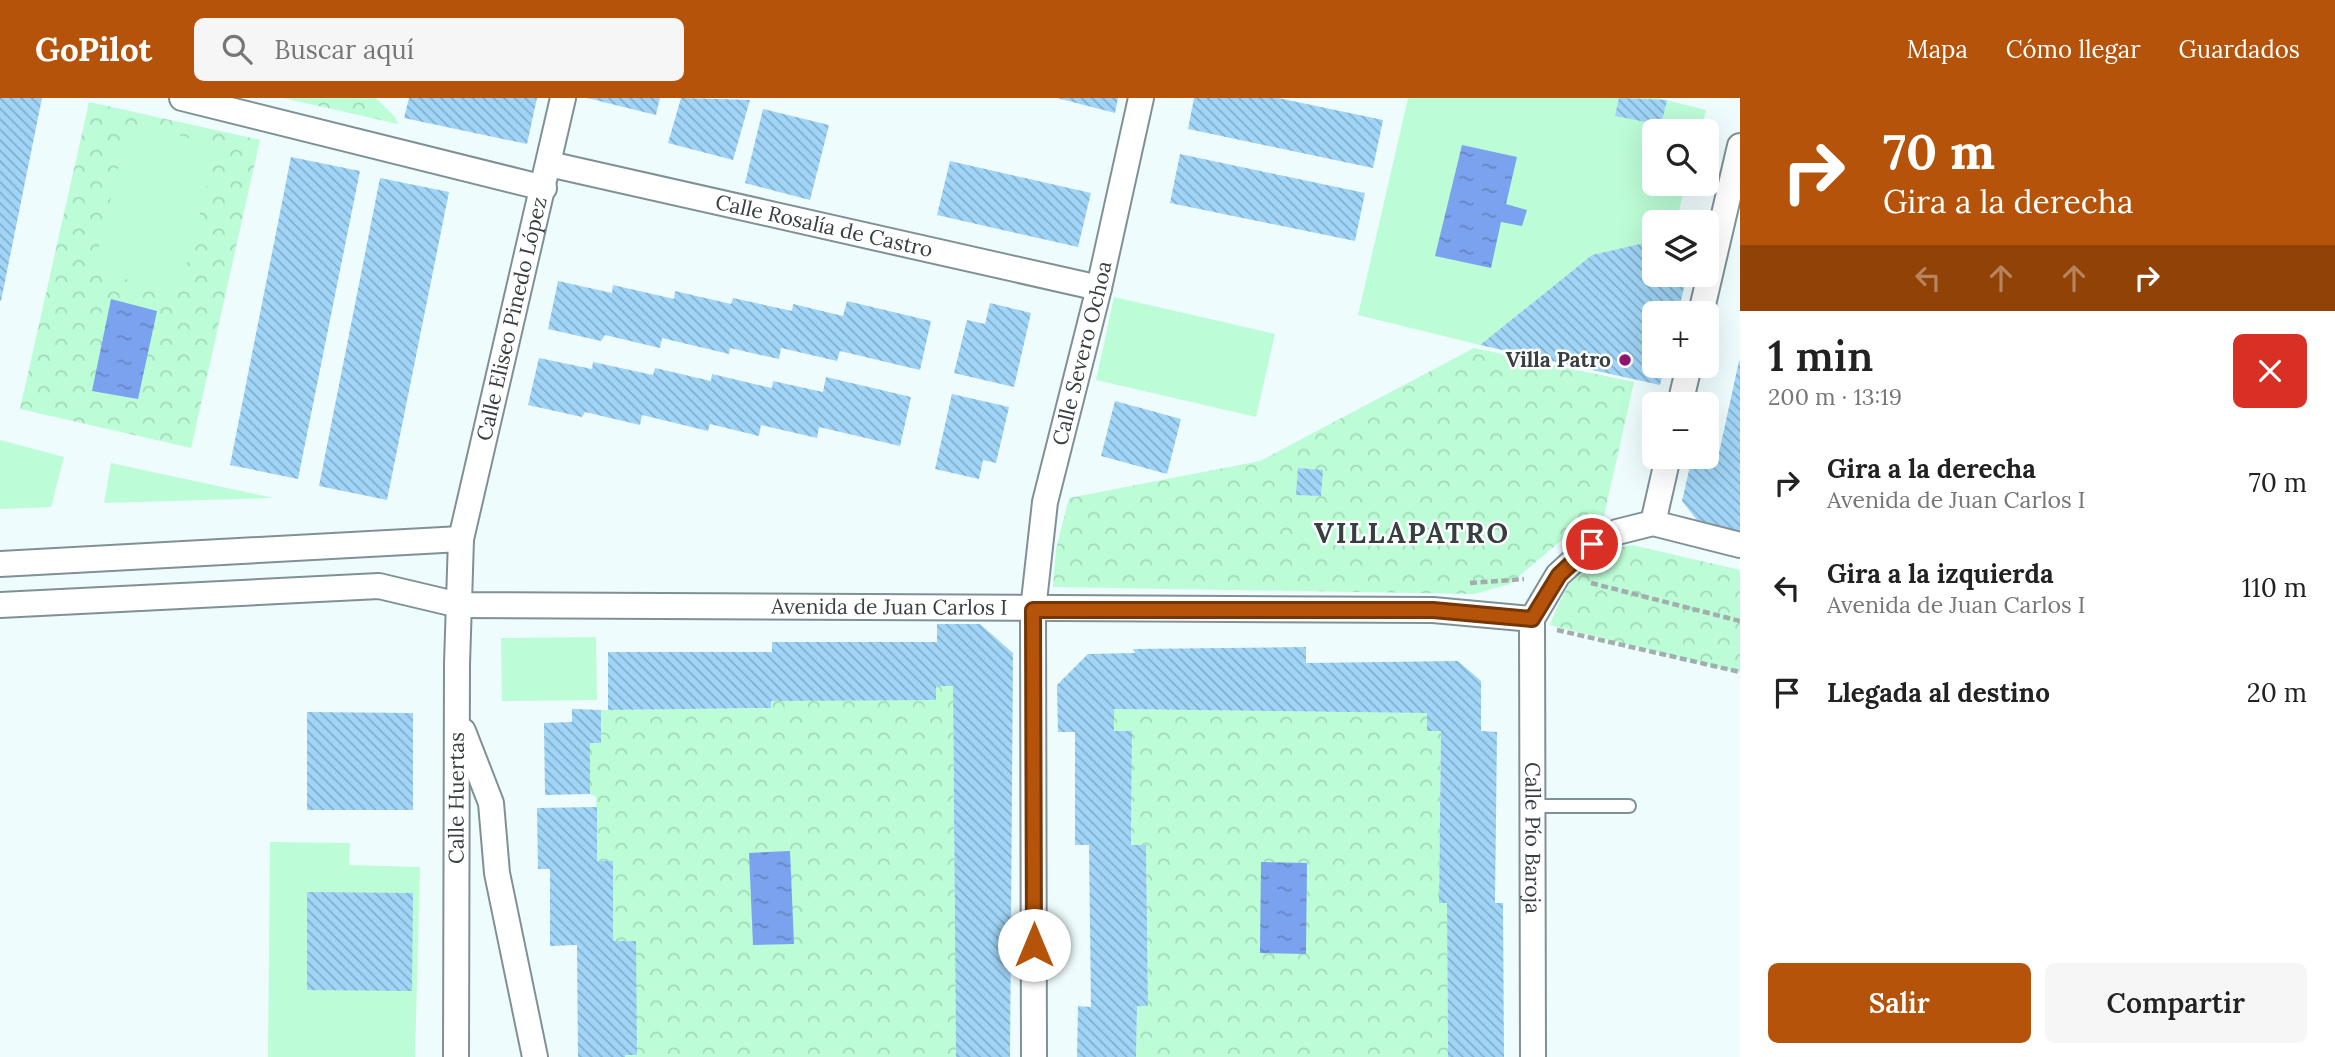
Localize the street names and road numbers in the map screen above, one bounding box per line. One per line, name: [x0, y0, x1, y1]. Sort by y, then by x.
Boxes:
street label: Calle Rosalía de Castro: [713, 188, 935, 263]
street label: Calle Eliseo Pinedo López: [470, 194, 553, 443]
street label: Calle Severo Ochoa: [1046, 258, 1118, 448]
street label: Avenida de Juan Carlos I: [770, 593, 1007, 621]
street label: Calle Huertas: [442, 732, 470, 864]
street label: Calle Pío Baroja: [1519, 762, 1547, 914]

